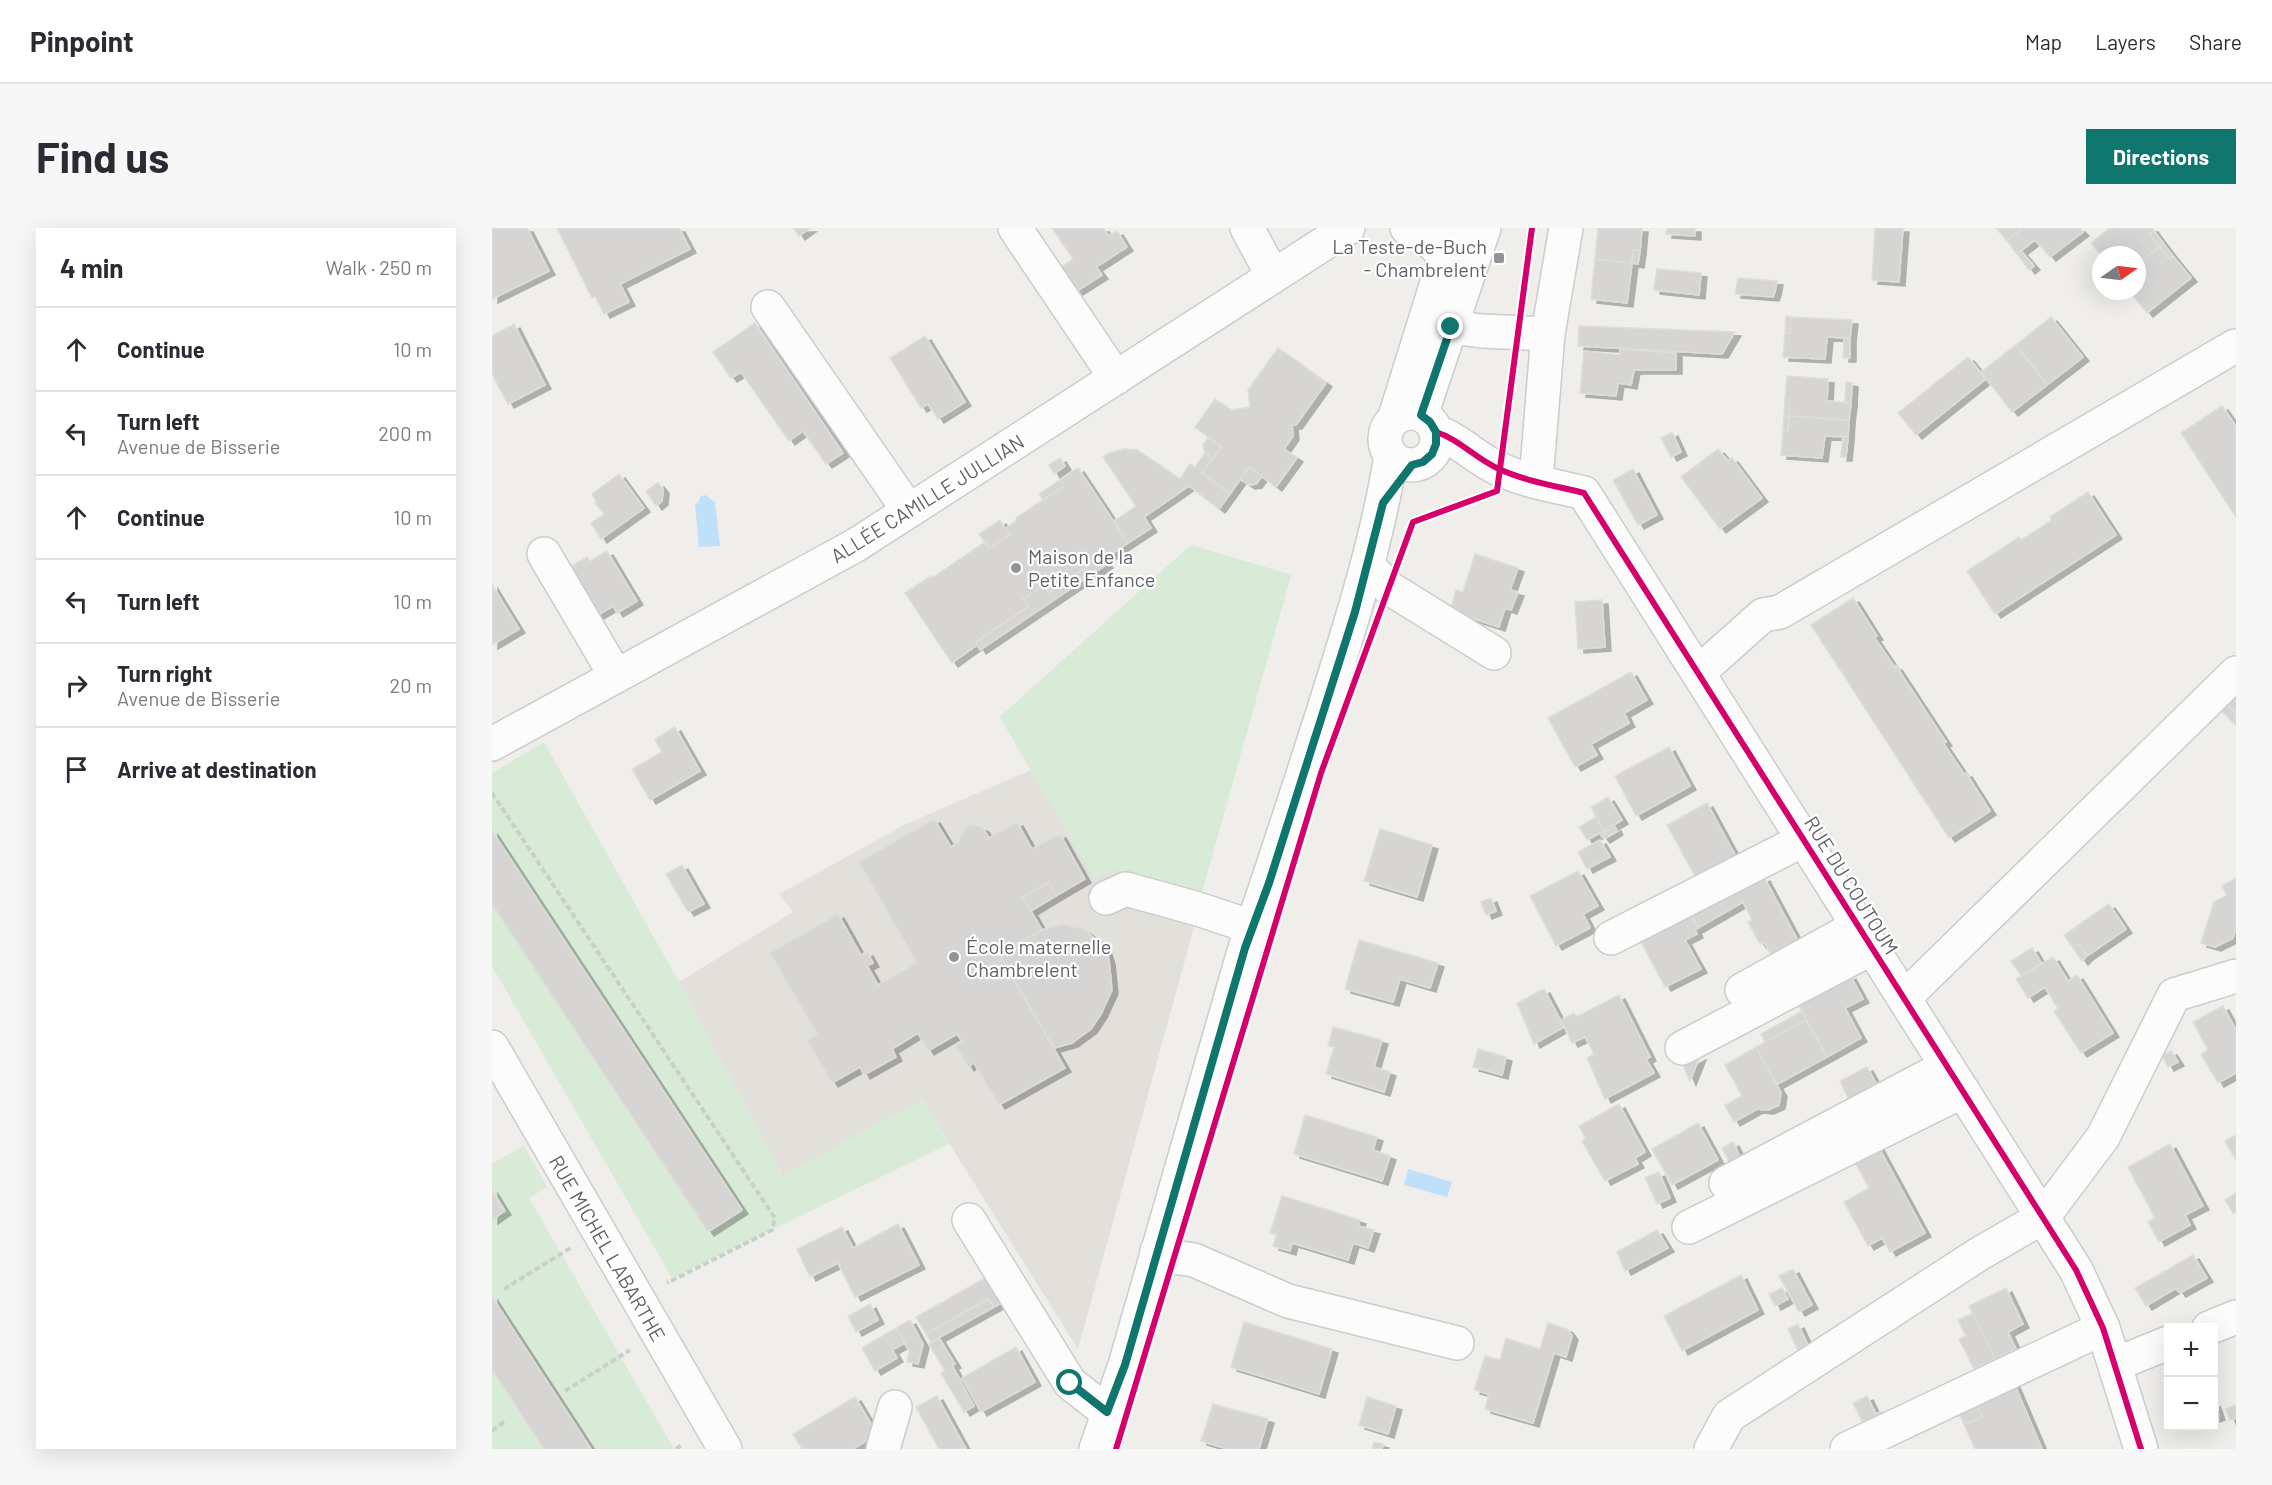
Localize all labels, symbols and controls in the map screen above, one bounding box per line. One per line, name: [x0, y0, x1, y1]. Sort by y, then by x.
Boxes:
text: Pinpoint: [30, 24, 134, 58]
text: Map: [2025, 29, 2062, 54]
text: Layers: [2095, 29, 2156, 54]
text: Share: [2189, 29, 2242, 54]
button: Directions: [2086, 129, 2236, 184]
text: Find us: [36, 131, 169, 181]
place label: La Teste-de-Buch - Chambrelent: [1332, 234, 1487, 281]
north arrow: [2092, 246, 2146, 300]
marker: La Teste-de-Buch - Chambrelent: [1492, 251, 1506, 265]
text: 4 min: [60, 252, 124, 283]
text: Walk · 250 m: [326, 255, 432, 279]
route end: [1437, 313, 1463, 339]
icon: ahead: [60, 333, 93, 366]
text: Continue: [117, 336, 205, 362]
text: 10 m: [393, 337, 432, 361]
text: Turn left: [117, 408, 200, 434]
icon: left: [60, 417, 93, 450]
text: 200 m: [378, 421, 432, 445]
street label: ALLÉE CAMILLE JULLIAN: [826, 429, 1028, 567]
text: Avenue de Bisserie: [117, 434, 280, 458]
icon: ahead: [60, 501, 93, 534]
text: Continue: [117, 504, 205, 530]
text: 10 m: [393, 505, 432, 529]
place label: Maison de la Petite Enfance: [1028, 544, 1156, 591]
marker: Maison de la Petite Enfance: [1009, 561, 1023, 575]
icon: left: [60, 585, 93, 618]
text: Turn left: [117, 588, 200, 614]
text: 10 m: [393, 589, 432, 613]
text: Turn right: [117, 660, 212, 686]
icon: right: [60, 669, 93, 702]
text: 20 m: [389, 673, 432, 697]
text: Avenue de Bisserie: [117, 686, 280, 710]
icon: arrive: [60, 753, 93, 786]
text: Arrive at destination: [117, 756, 316, 782]
street label: RUE DU COUTOUM: [1800, 812, 1904, 958]
place label: École maternelle Chambrelent: [966, 934, 1111, 981]
marker: École maternelle Chambrelent: [947, 950, 961, 964]
street label: RUE MICHEL LABARTHE: [545, 1151, 671, 1345]
map controls: [2164, 1323, 2218, 1431]
button: +: [2164, 1323, 2218, 1377]
route start: [1056, 1369, 1082, 1395]
button: −: [2164, 1377, 2218, 1431]

